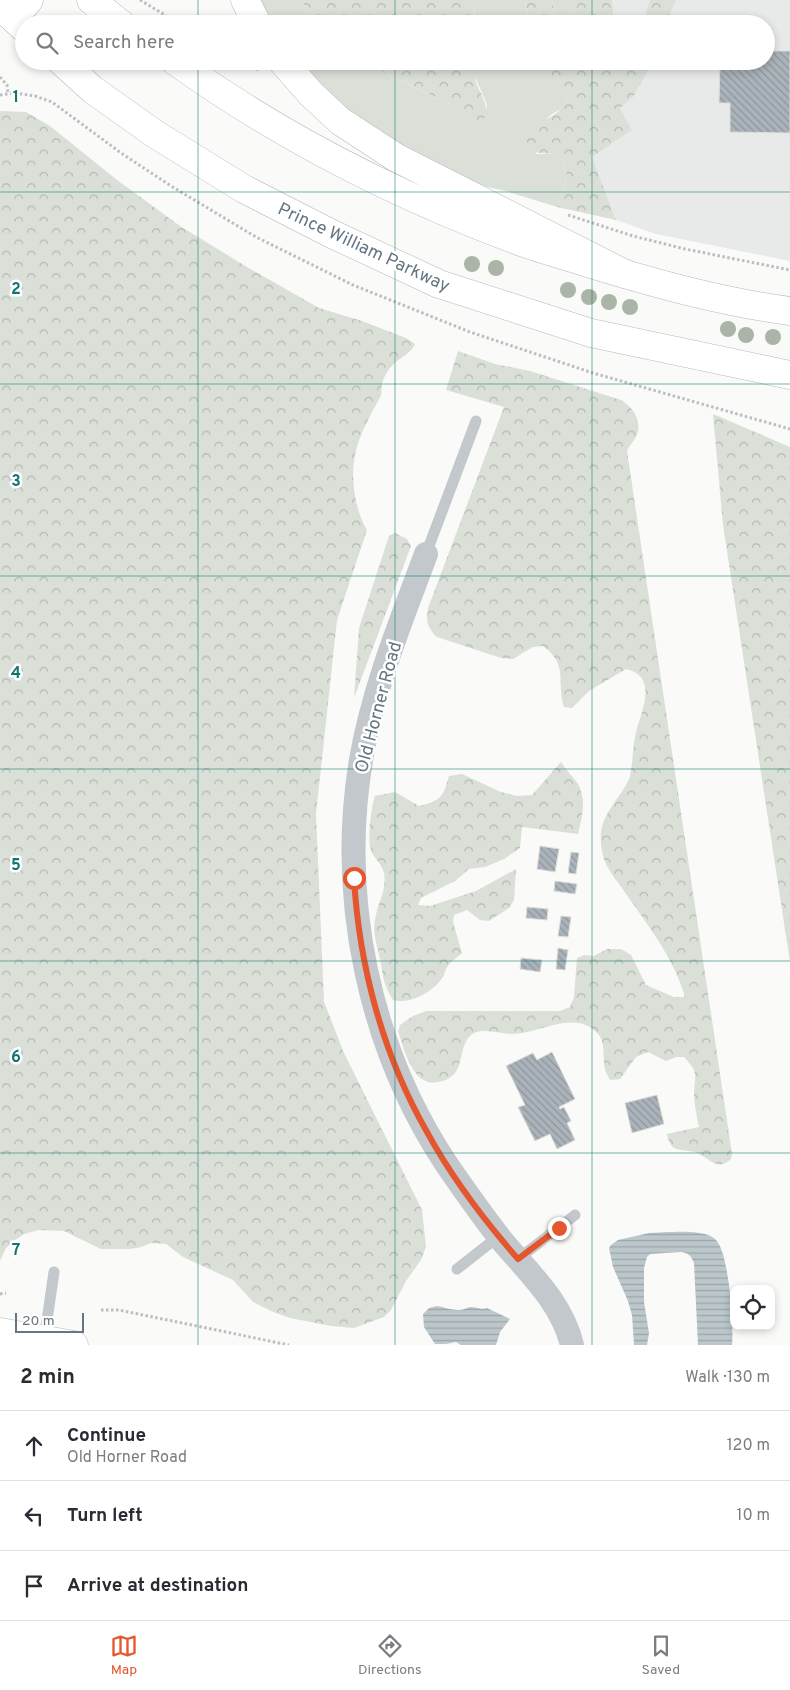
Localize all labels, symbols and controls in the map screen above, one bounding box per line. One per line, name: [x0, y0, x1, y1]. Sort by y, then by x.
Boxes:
search box: [15, 15, 775, 70]
icon: search: [33, 29, 61, 57]
text: Search here: [73, 31, 175, 55]
text: 1: [13, 88, 19, 108]
street label: Prince William Parkway: [274, 198, 453, 298]
text: 2: [11, 280, 21, 300]
text: 3: [11, 472, 21, 492]
street label: Old Horner Road: [351, 639, 408, 776]
text: 4: [11, 664, 21, 684]
text: 5: [11, 856, 21, 876]
route start: [343, 867, 366, 890]
text: 6: [11, 1048, 21, 1068]
route end: [548, 1217, 571, 1240]
text: 7: [12, 1241, 20, 1261]
map controls: [730, 1285, 775, 1330]
button: locate: [730, 1285, 775, 1330]
scale bar: [15, 1310, 84, 1333]
text: 20 m: [22, 1313, 55, 1330]
text: 2 min: [20, 1364, 75, 1391]
text: Walk · 130 m: [685, 1368, 770, 1388]
text: Continue: [67, 1424, 146, 1448]
icon: ahead: [20, 1432, 48, 1460]
text: 120 m: [727, 1436, 770, 1456]
text: Old Horner Road: [67, 1448, 187, 1468]
icon: left: [20, 1502, 48, 1530]
text: Turn left: [67, 1504, 143, 1528]
text: 10 m: [736, 1506, 770, 1526]
icon: arrive: [20, 1572, 48, 1600]
text: Arrive at destination: [67, 1574, 248, 1598]
tab: Map: [110, 1632, 138, 1679]
tab: Directions: [358, 1632, 422, 1679]
tab: Saved: [642, 1632, 680, 1679]

